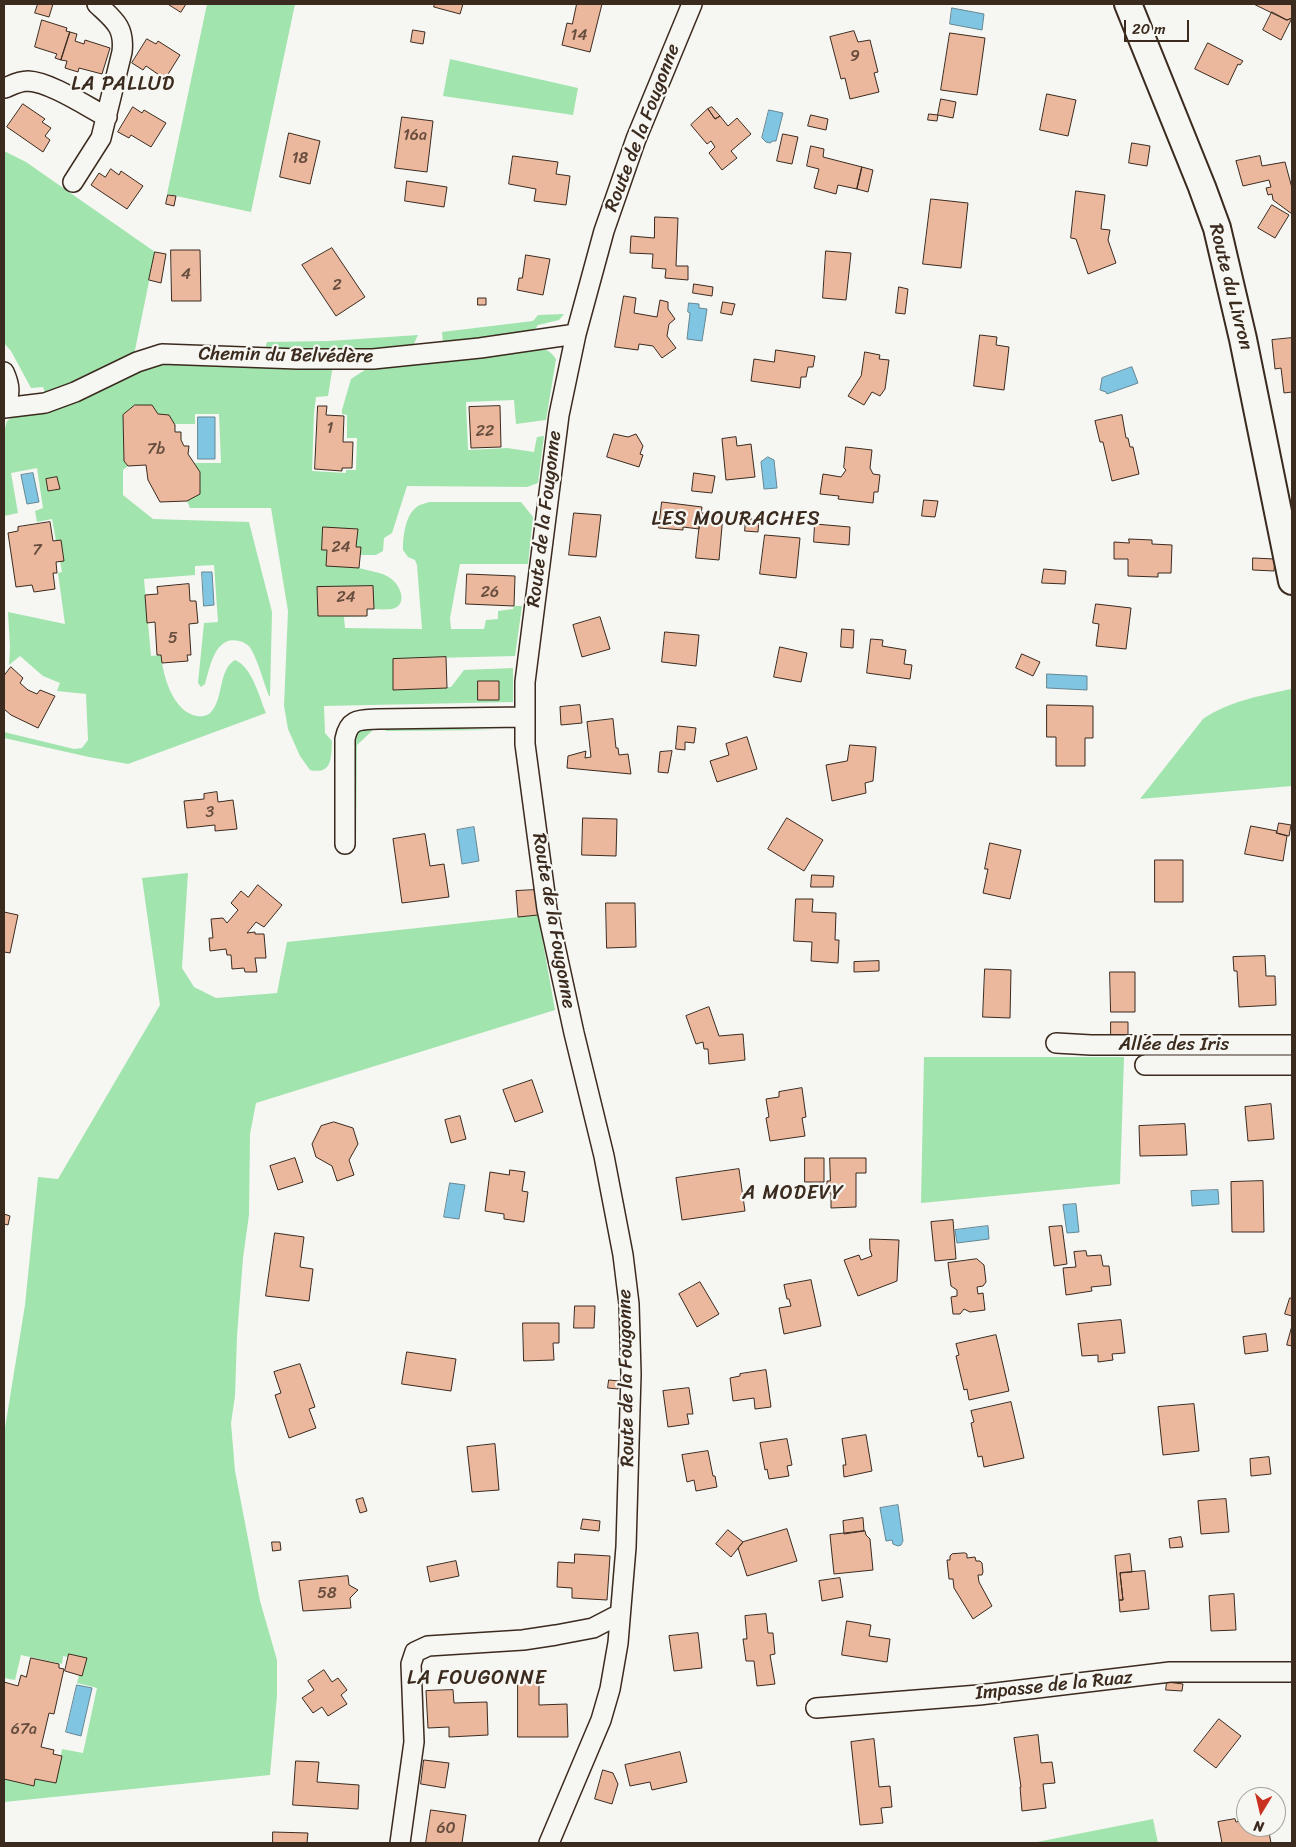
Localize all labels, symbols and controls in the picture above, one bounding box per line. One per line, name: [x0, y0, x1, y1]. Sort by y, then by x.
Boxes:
scale bar: [1126, 10, 1191, 42]
text: 20 m: [1132, 16, 1166, 42]
house number: 14: [571, 26, 587, 46]
street label: Route de la Fougonne: [600, 41, 686, 215]
house number: 9: [850, 47, 860, 67]
district label: LA PALLUD: [70, 73, 176, 97]
house number: 16a: [403, 126, 427, 146]
house number: 18: [292, 149, 308, 169]
street label: Route du Livron: [1203, 221, 1257, 353]
house number: 4: [181, 265, 191, 285]
house number: 2: [332, 276, 342, 296]
street label: Chemin du Belvédère: [198, 343, 374, 369]
house number: 1: [327, 419, 333, 439]
house number: 22: [476, 422, 494, 442]
street label: Route de la Fougonne: [523, 429, 567, 609]
house number: 7b: [147, 440, 165, 460]
district label: LES MOURACHES: [650, 508, 822, 532]
house number: 24: [331, 538, 351, 558]
house number: 7: [32, 541, 42, 561]
house number: 26: [481, 583, 499, 603]
house number: 24: [336, 588, 356, 608]
house number: 5: [168, 629, 178, 649]
house number: 3: [206, 803, 214, 823]
street label: Route de la Fougonne: [526, 831, 580, 1011]
street label: Allée des Iris: [1119, 1034, 1229, 1056]
district label: A MODEVY: [741, 1182, 845, 1206]
street label: Route de la Fougonne: [614, 1289, 640, 1467]
house number: 58: [317, 1584, 337, 1604]
street label: Impasse de la Ruaz: [974, 1666, 1134, 1706]
district label: LA FOUGONNE: [406, 1667, 548, 1691]
house number: 67a: [11, 1720, 37, 1740]
north arrow: [1236, 1787, 1286, 1837]
text: N: [1252, 1813, 1265, 1839]
house number: 60: [436, 1819, 456, 1839]

